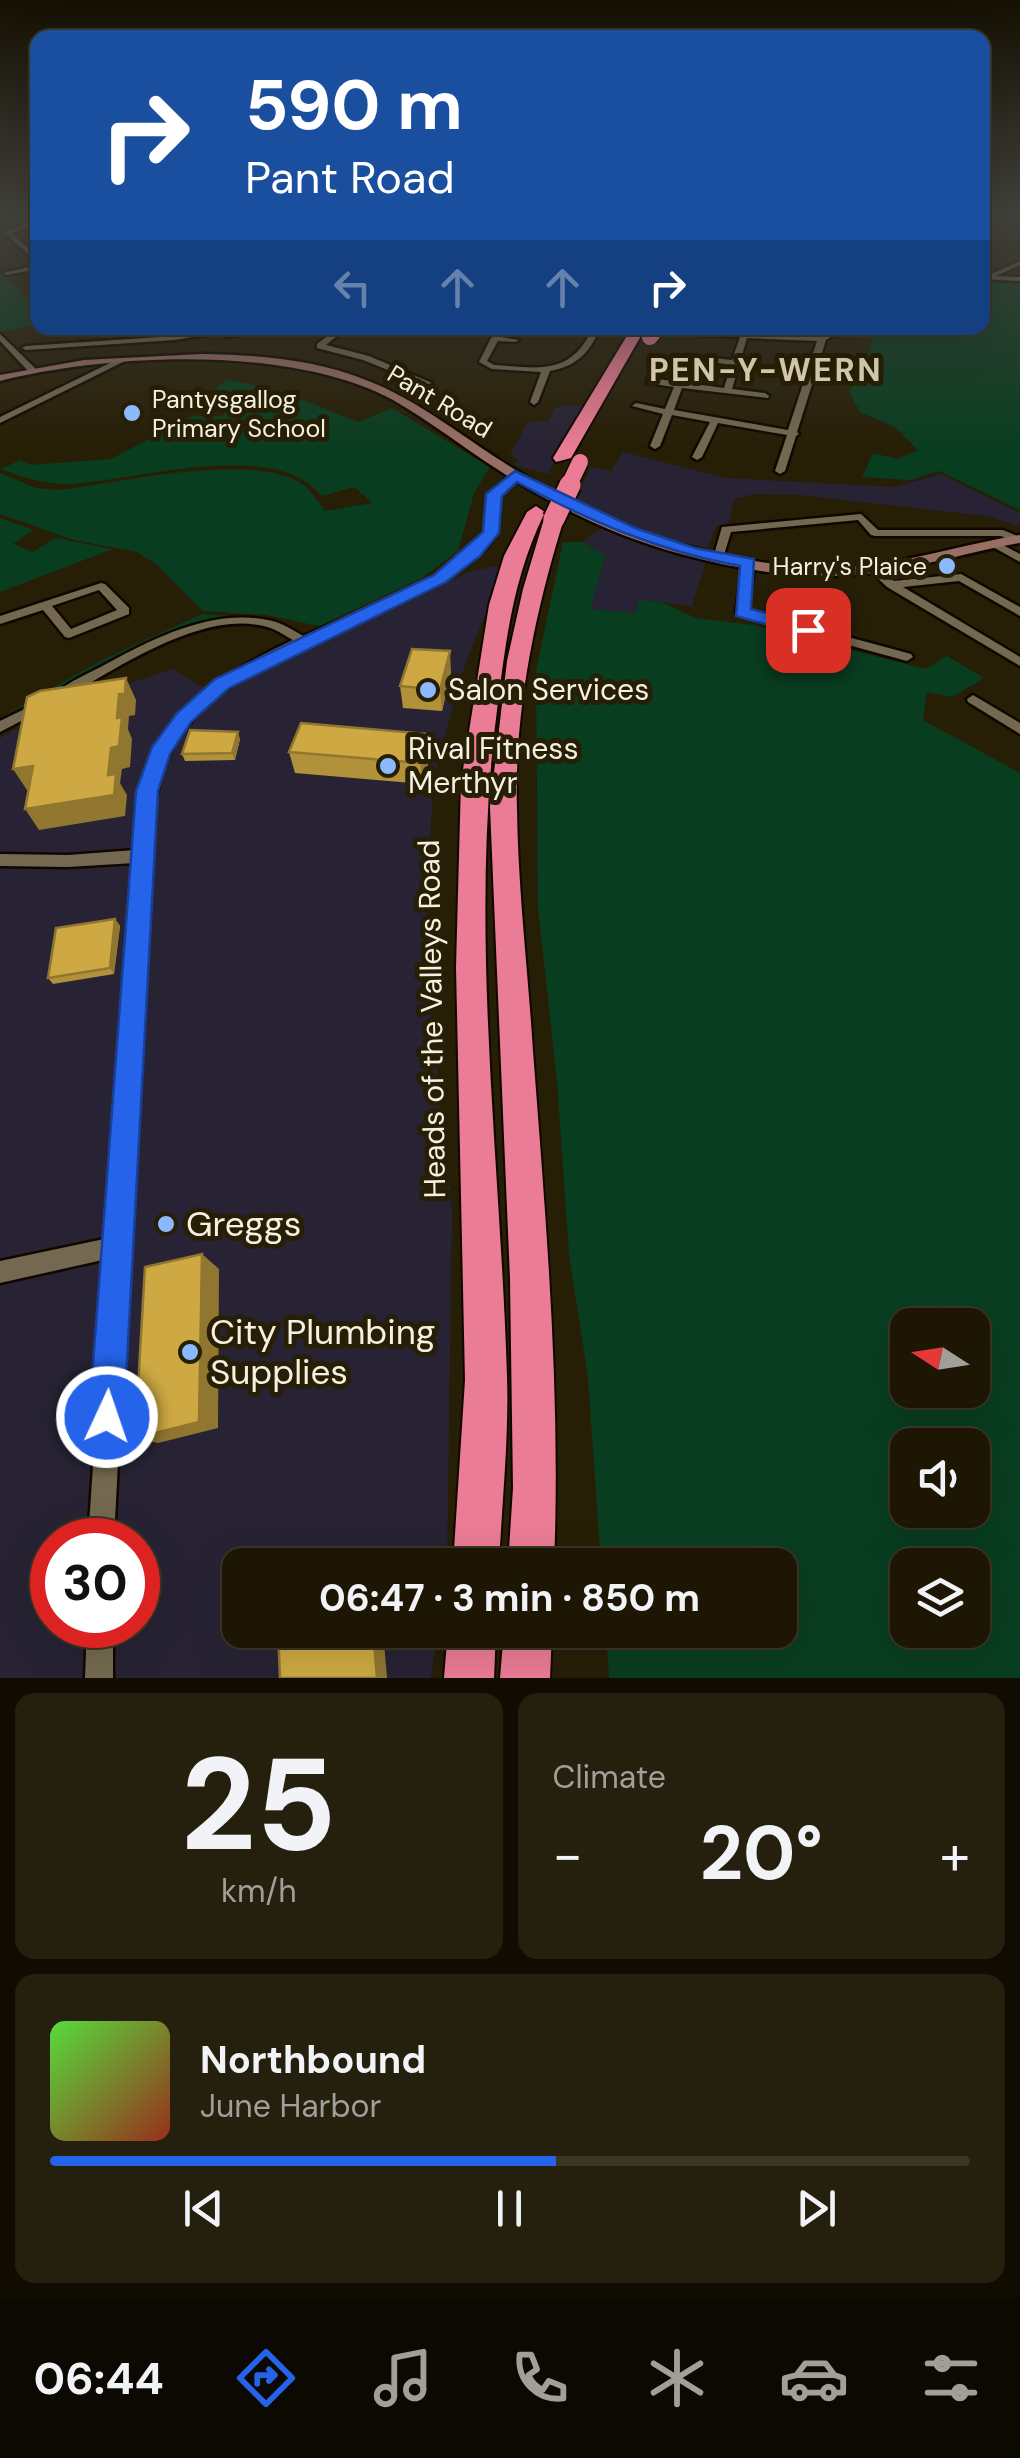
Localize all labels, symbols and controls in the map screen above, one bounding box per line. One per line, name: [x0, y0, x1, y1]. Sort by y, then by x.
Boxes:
text: 590 m: [245, 60, 463, 151]
icon: right: [80, 70, 210, 200]
text: Pant Road: [245, 148, 455, 207]
icon: left: [325, 260, 380, 315]
icon: ahead: [430, 260, 485, 315]
icon: ahead: [535, 260, 590, 315]
icon: right: [640, 260, 695, 315]
district label: PEN-Y-WERN: [649, 349, 883, 391]
street label: Pant Road: [381, 357, 498, 446]
place label: Pantysgallog Primary School: [152, 383, 326, 445]
marker: Pantysgallog Primary School: [121, 402, 143, 424]
place label: Harry's Plaice: [773, 550, 927, 583]
marker: Harry's Plaice: [936, 555, 958, 577]
pin: [766, 588, 851, 673]
icon: arrive: [781, 603, 836, 658]
place label: Salon Services: [448, 670, 649, 709]
marker: Salon Services: [417, 679, 439, 701]
place label: Rival Fitness Merthyr: [408, 729, 578, 802]
marker: Rival Fitness Merthyr: [377, 755, 399, 777]
street label: Heads of the Valleys Road: [409, 839, 454, 1199]
place label: Greggs: [186, 1201, 301, 1247]
marker: Greggs: [155, 1213, 177, 1235]
north arrow: [890, 1308, 990, 1408]
map controls: [890, 1308, 990, 1648]
place label: City Plumbing Supplies: [210, 1309, 435, 1395]
marker: City Plumbing Supplies: [179, 1341, 201, 1363]
position arrow: [55, 1365, 159, 1469]
button: sound: [890, 1428, 990, 1528]
speed limit sign: 30: [30, 1518, 160, 1648]
button: layers: [890, 1548, 990, 1648]
text: 06:47 · 3 min · 850 m: [319, 1573, 700, 1623]
text: 25: [181, 1720, 337, 1889]
text: Climate: [553, 1756, 666, 1798]
text: 20°: [700, 1805, 823, 1902]
text: −: [553, 1819, 583, 1891]
text: +: [940, 1819, 970, 1891]
text: km/h: [221, 1870, 297, 1912]
text: Northbound: [200, 2035, 426, 2085]
text: June Harbor: [200, 2085, 381, 2127]
icon: previous: [176, 2181, 231, 2236]
icon: pause: [482, 2181, 537, 2236]
icon: next: [789, 2181, 844, 2236]
icon: directions: [231, 2343, 301, 2413]
icon: music: [368, 2343, 438, 2413]
icon: phone: [505, 2343, 575, 2413]
icon: climate: [642, 2343, 712, 2413]
icon: car: [779, 2343, 849, 2413]
icon: filters: [916, 2343, 986, 2413]
text: 06:44: [34, 2349, 164, 2408]

